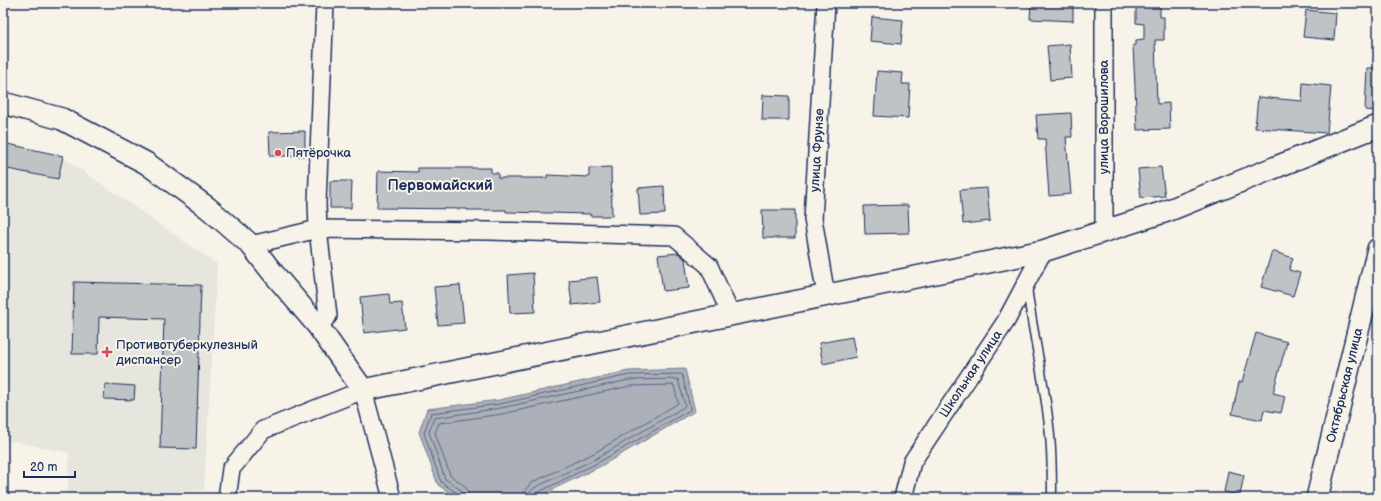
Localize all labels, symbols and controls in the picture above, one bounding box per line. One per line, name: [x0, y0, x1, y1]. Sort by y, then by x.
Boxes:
street label: улица Ворошилова: [1096, 59, 1112, 174]
street label: улица Фрунзе: [807, 108, 828, 193]
place label: Пятёрочка: [286, 145, 351, 161]
marker: Пятёрочка: [273, 148, 283, 158]
district label: Первомайский: [387, 176, 493, 195]
street label: Октябрьская улица: [1323, 326, 1366, 445]
street label: Школьная улица: [936, 327, 1006, 421]
place label: Противотуберкулезный диспансер: [116, 337, 258, 368]
marker: Противотуберкулезный диспансер: [101, 346, 113, 358]
scale bar: [24, 453, 75, 479]
text: 20 m: [30, 460, 57, 475]

